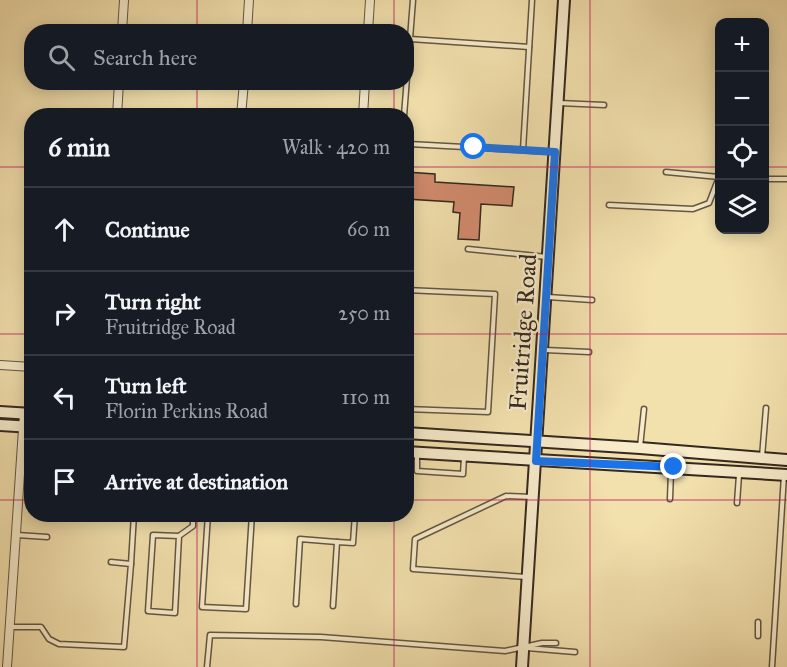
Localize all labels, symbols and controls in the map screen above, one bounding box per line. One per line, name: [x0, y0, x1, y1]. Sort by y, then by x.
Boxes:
map controls: [715, 18, 769, 234]
button: +: [715, 18, 769, 72]
search box: [24, 24, 414, 90]
icon: search: [45, 41, 78, 74]
text: Search here: [93, 44, 197, 71]
button: −: [715, 72, 769, 126]
button: locate: [715, 126, 769, 180]
text: 6 min: [48, 131, 110, 163]
route start: [460, 133, 486, 159]
text: Walk · 420 m: [282, 135, 390, 159]
button: layers: [715, 180, 769, 234]
icon: ahead: [48, 213, 81, 246]
text: Continue: [105, 216, 190, 243]
text: 60 m: [347, 217, 390, 241]
street label: Fruitridge Road: [503, 253, 543, 411]
text: Turn right: [105, 288, 201, 315]
icon: right: [48, 297, 81, 330]
text: 250 m: [338, 301, 390, 325]
text: Fruitridge Road: [105, 315, 236, 339]
text: Turn left: [105, 372, 187, 399]
icon: left: [48, 381, 81, 414]
text: 110 m: [342, 385, 390, 409]
text: Florin Perkins Road: [105, 399, 268, 423]
route end: [660, 453, 686, 479]
icon: arrive: [48, 465, 81, 498]
text: Arrive at destination: [105, 468, 288, 495]

